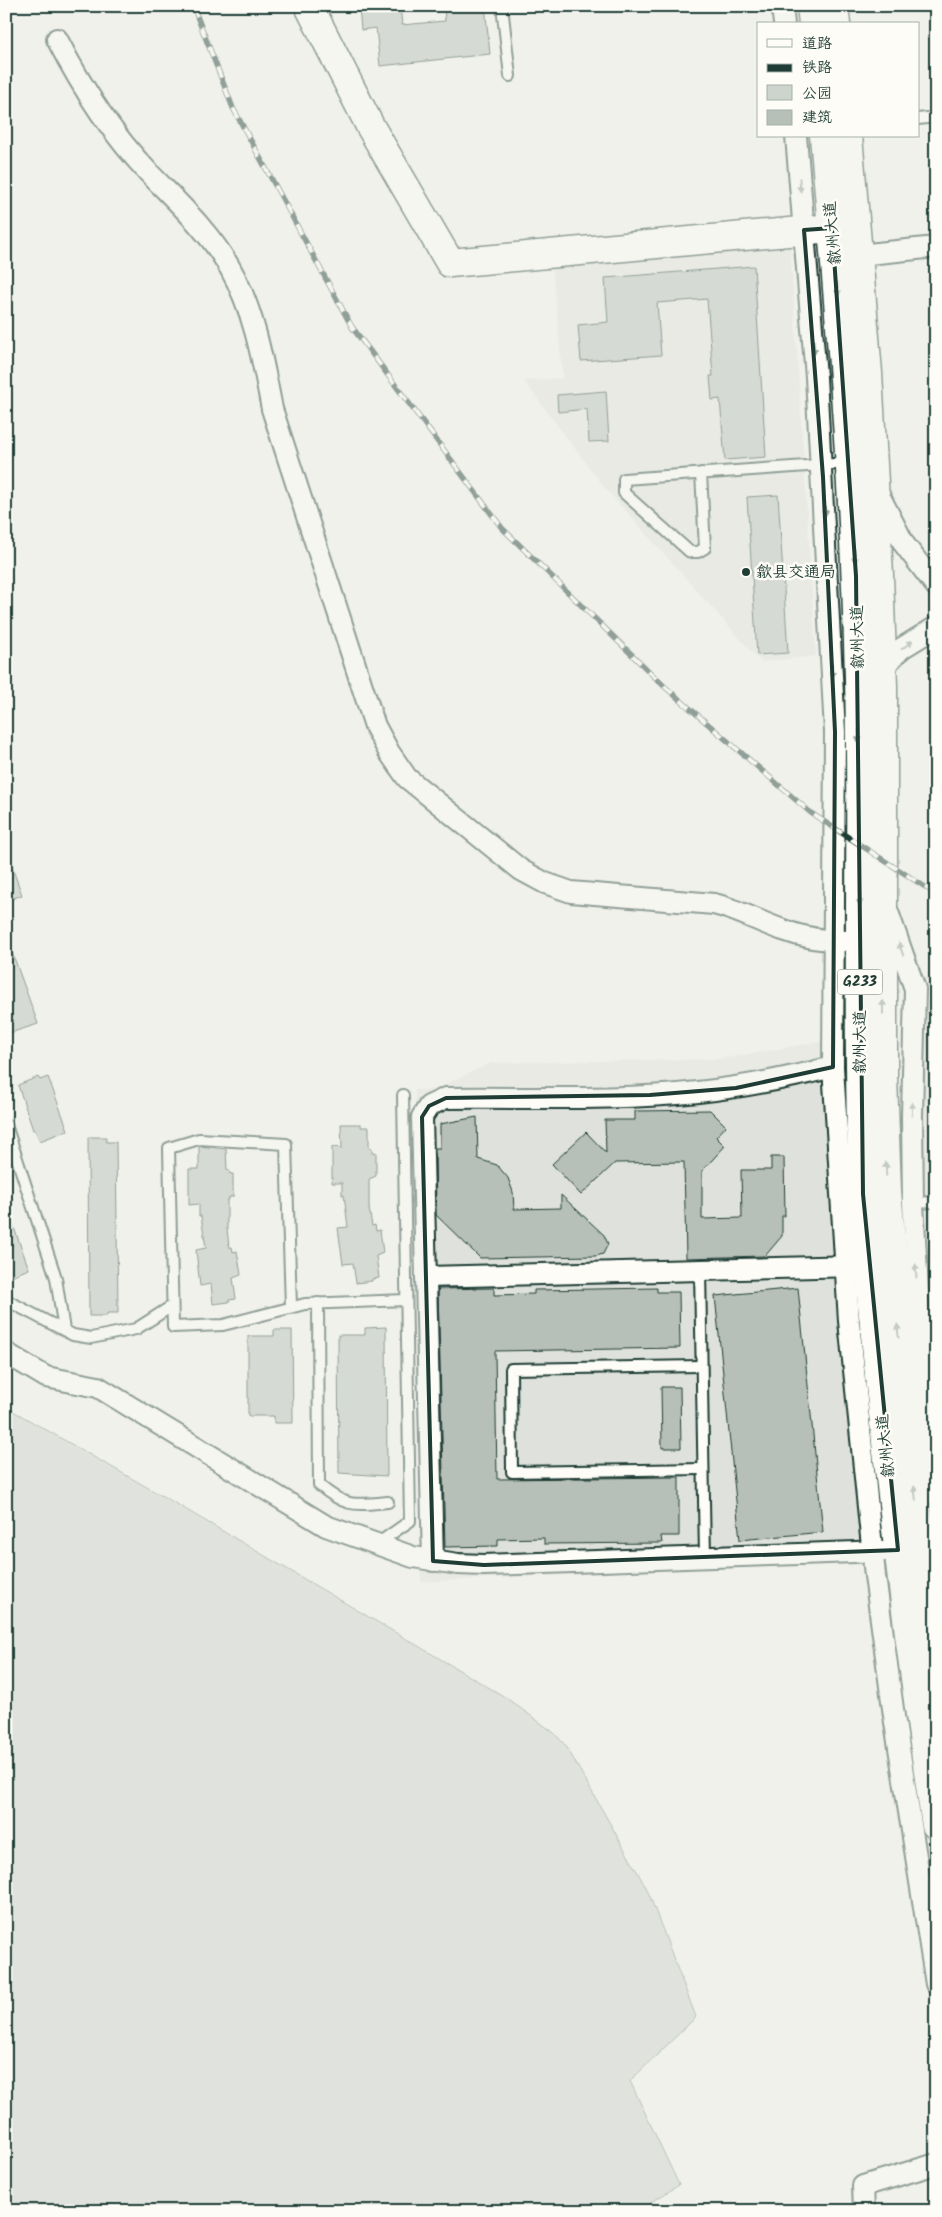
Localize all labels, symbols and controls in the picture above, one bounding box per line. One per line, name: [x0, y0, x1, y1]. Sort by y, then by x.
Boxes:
legend: [757, 22, 920, 138]
text: 道路: [802, 32, 832, 56]
text: 铁路: [802, 56, 832, 80]
text: 公园: [802, 82, 832, 106]
text: 建筑: [802, 106, 832, 130]
one-way arrow: [796, 177, 804, 193]
street label: 歙州大道: [818, 200, 848, 266]
one-way arrow: [834, 282, 842, 298]
one-way arrow: [810, 339, 818, 355]
one-way arrow: [821, 501, 829, 517]
one-way arrow: [852, 549, 860, 565]
place label: 歙县交通局: [756, 560, 836, 585]
marker: 歙县交通局: [740, 566, 752, 578]
street label: 歙州大道: [845, 605, 871, 669]
one-way arrow: [900, 639, 913, 650]
one-way arrow: [829, 663, 837, 679]
one-way arrow: [855, 728, 863, 744]
one-way arrow: [856, 891, 864, 907]
one-way arrow: [897, 941, 904, 956]
road number: G233: [838, 970, 882, 994]
one-way arrow: [879, 999, 887, 1015]
street label: 歙州大道: [848, 1010, 873, 1074]
one-way arrow: [908, 1101, 916, 1117]
one-way arrow: [882, 1161, 890, 1177]
one-way arrow: [912, 1263, 920, 1279]
one-way arrow: [894, 1323, 902, 1339]
street label: 歙州大道: [870, 1413, 902, 1479]
one-way arrow: [911, 1485, 919, 1501]

